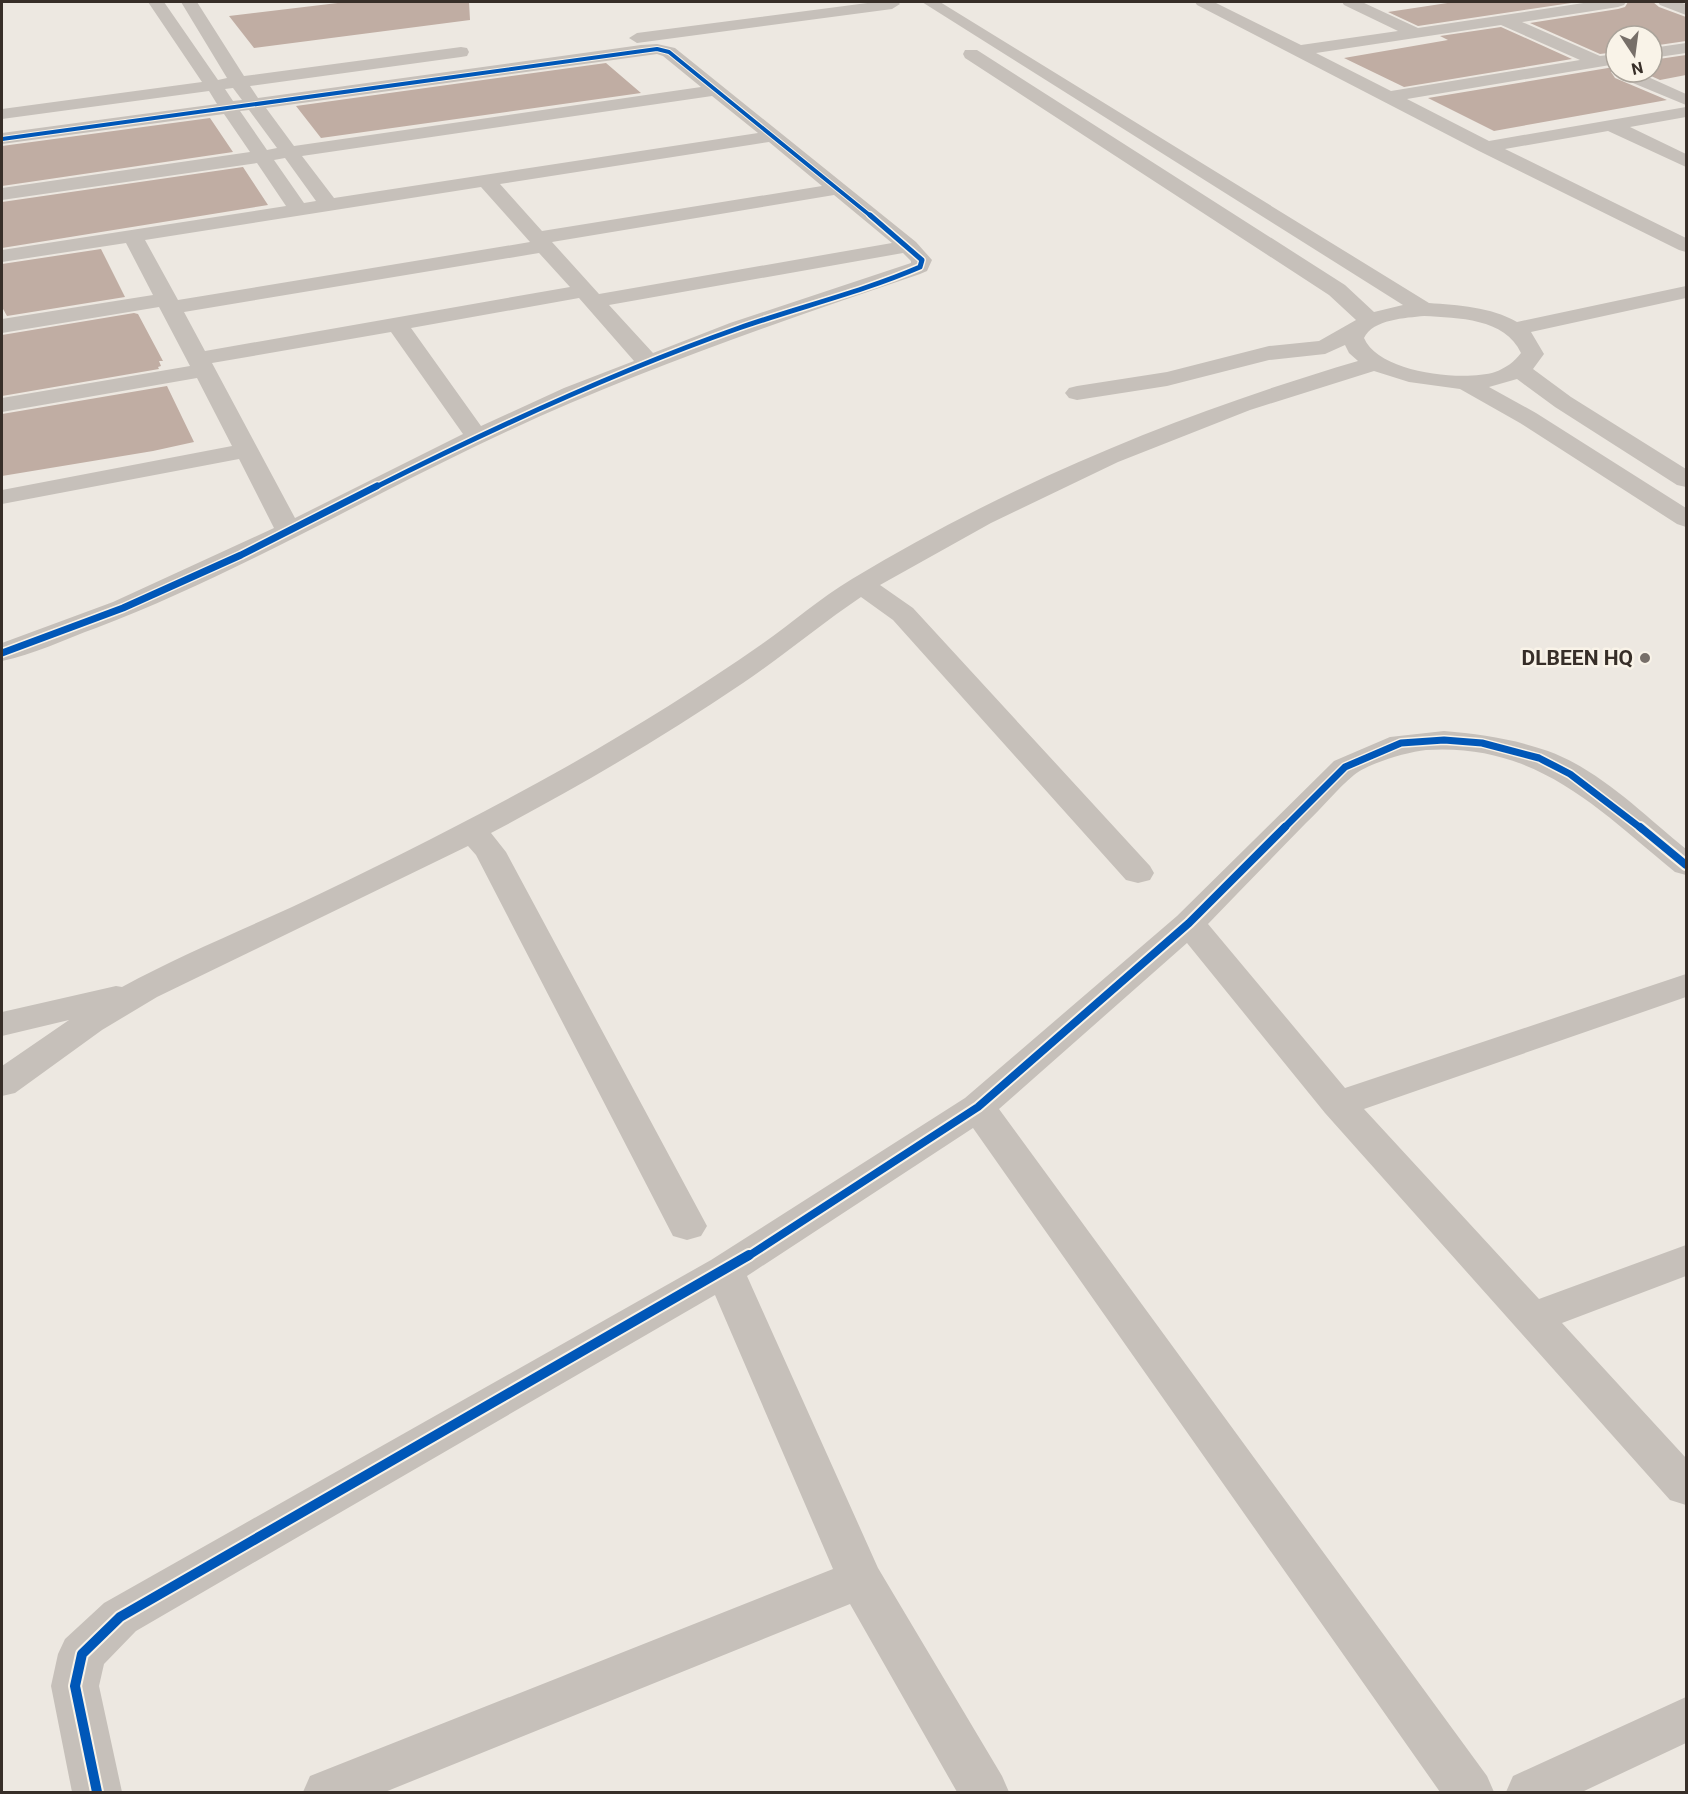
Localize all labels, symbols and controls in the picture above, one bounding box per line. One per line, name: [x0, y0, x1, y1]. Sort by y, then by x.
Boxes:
north arrow: [1604, 24, 1664, 84]
text: N: [1630, 58, 1645, 79]
place label: DLBEEN HQ: [1522, 646, 1633, 670]
marker: DLBEEN HQ: [1638, 651, 1652, 665]

